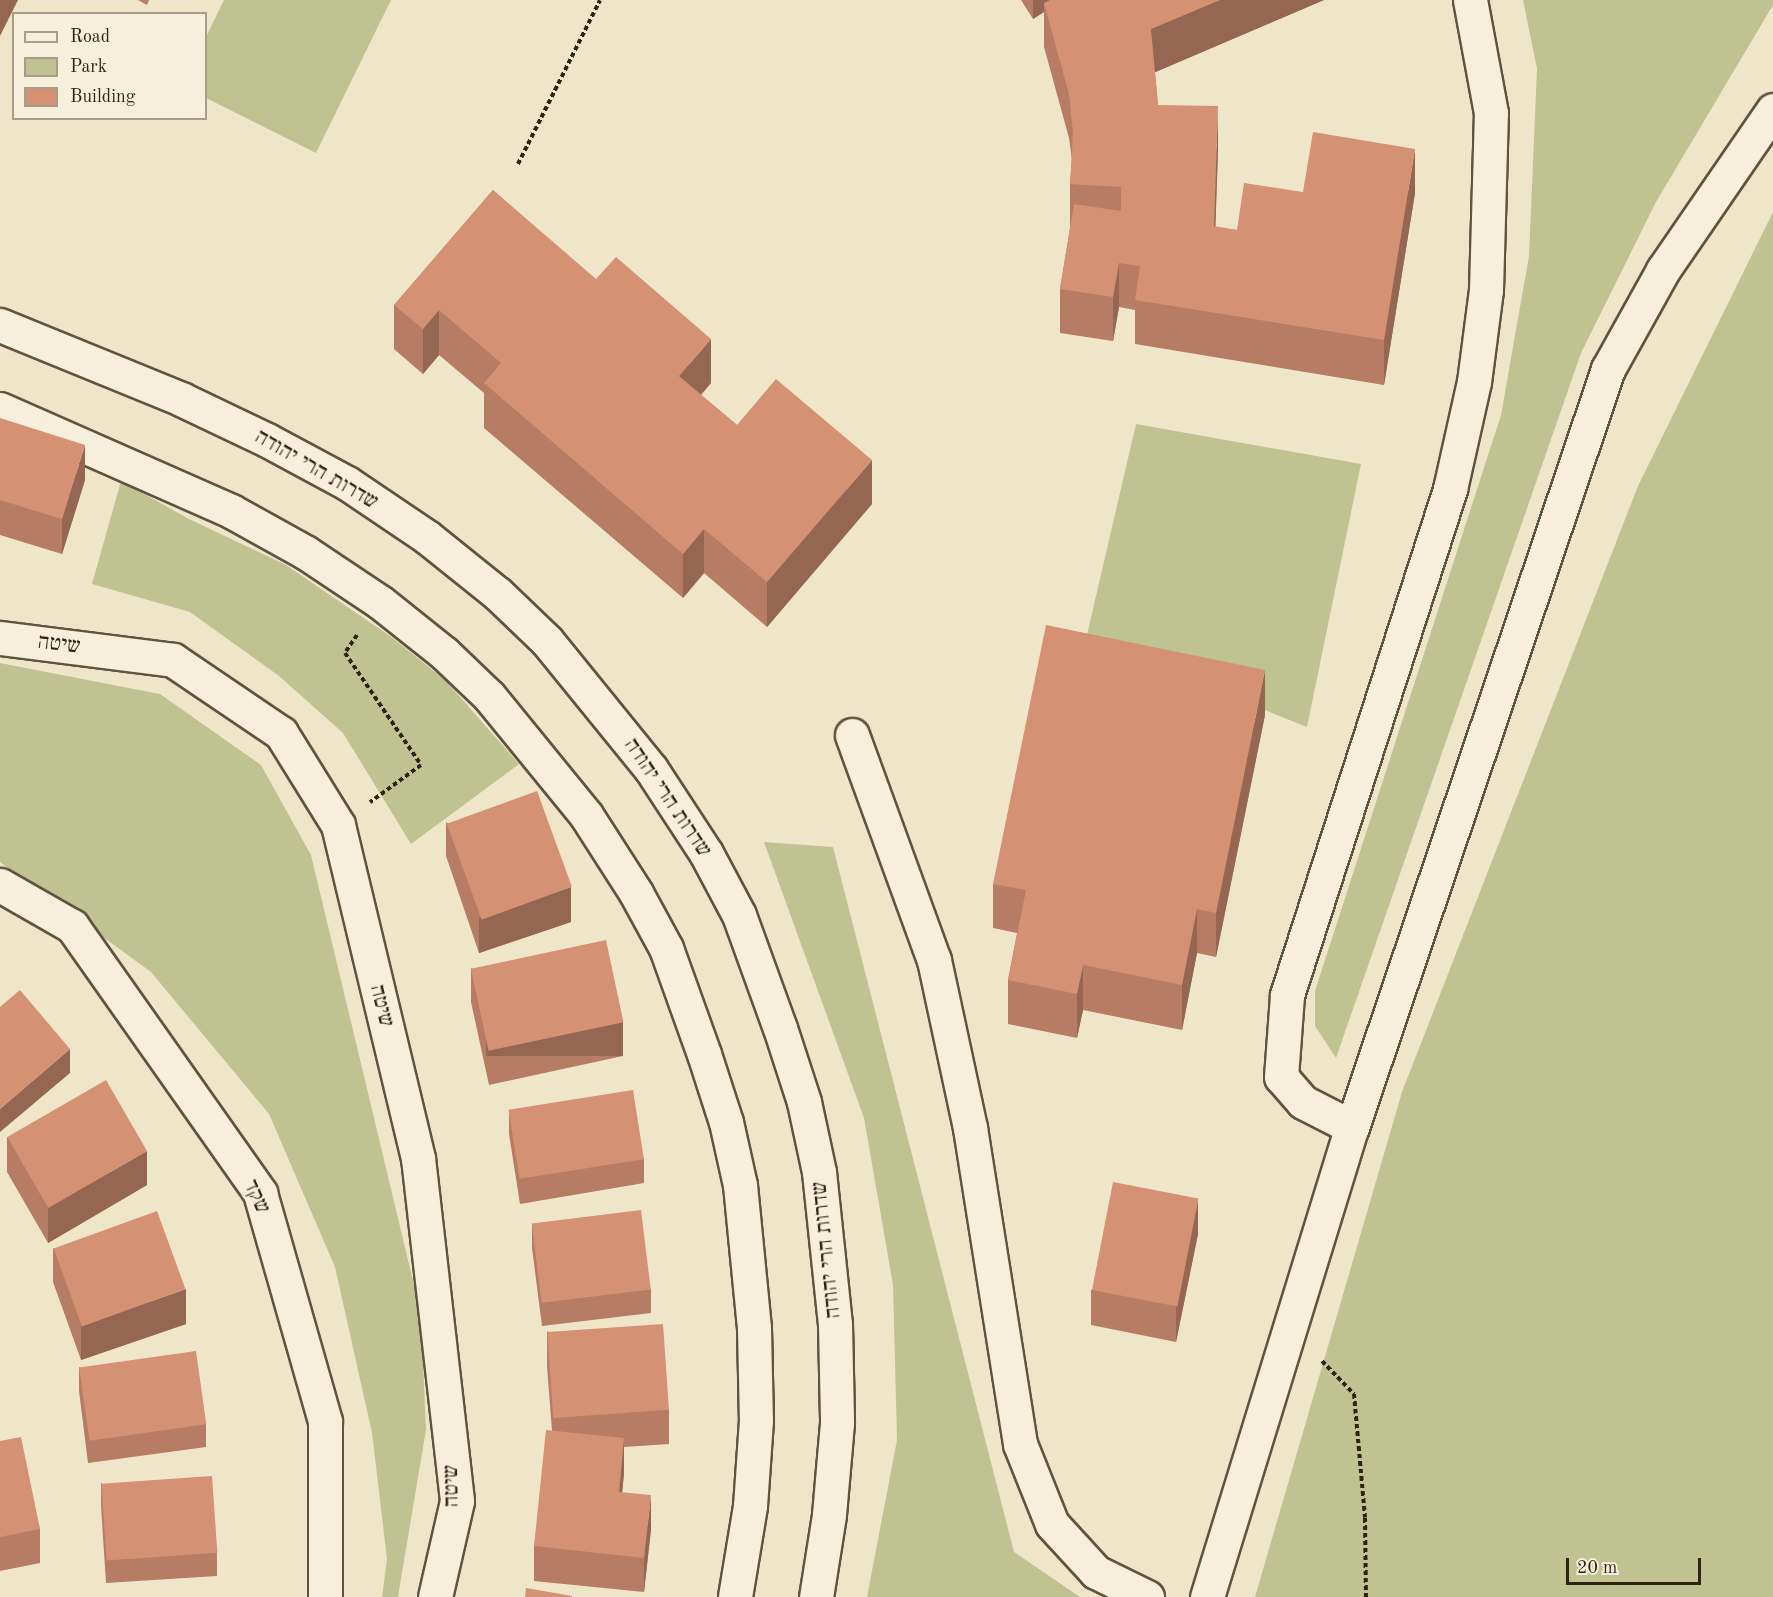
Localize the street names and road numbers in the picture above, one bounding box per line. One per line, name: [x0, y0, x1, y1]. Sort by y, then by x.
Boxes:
street label: שדרות הרי יהודה: [250, 424, 382, 516]
street label: שיטה: [36, 629, 82, 661]
street label: שדרות הרי יהודה: [617, 733, 717, 863]
street label: שיטה: [363, 982, 399, 1030]
street label: שקד: [237, 1176, 275, 1218]
street label: שדרות הרי יהודה: [807, 1180, 847, 1320]
street label: שיטה: [438, 1464, 466, 1508]

